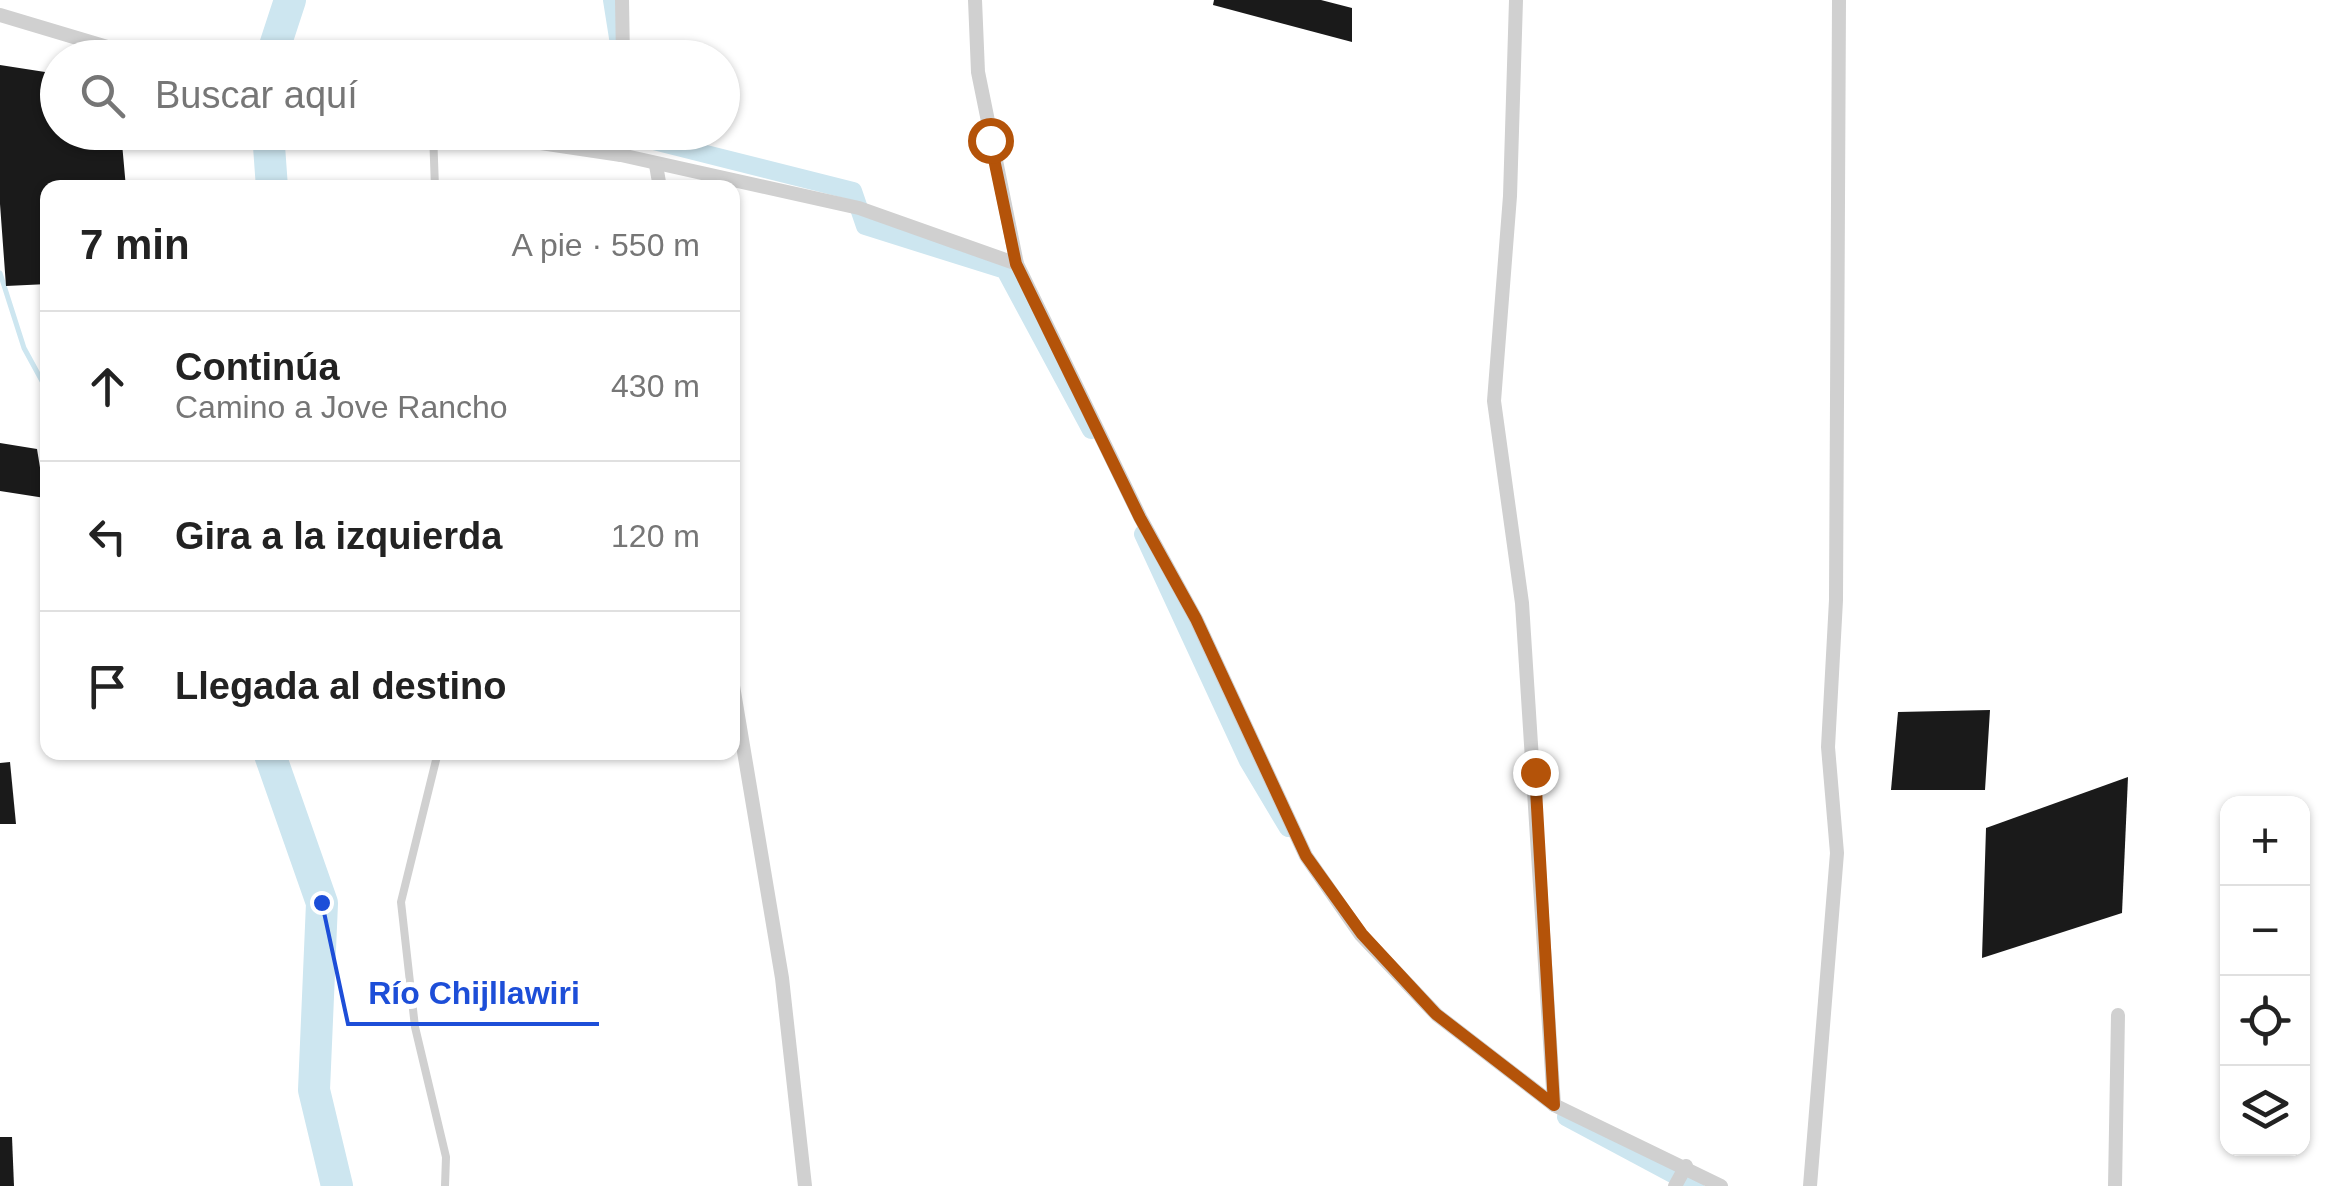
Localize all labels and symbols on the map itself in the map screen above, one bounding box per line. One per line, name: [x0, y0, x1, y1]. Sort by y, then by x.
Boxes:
route start: [968, 118, 1014, 164]
route end: [1513, 750, 1559, 796]
callout: Río Chijllawiri: [348, 962, 599, 1024]
text: Río Chijllawiri: [368, 975, 580, 1011]

